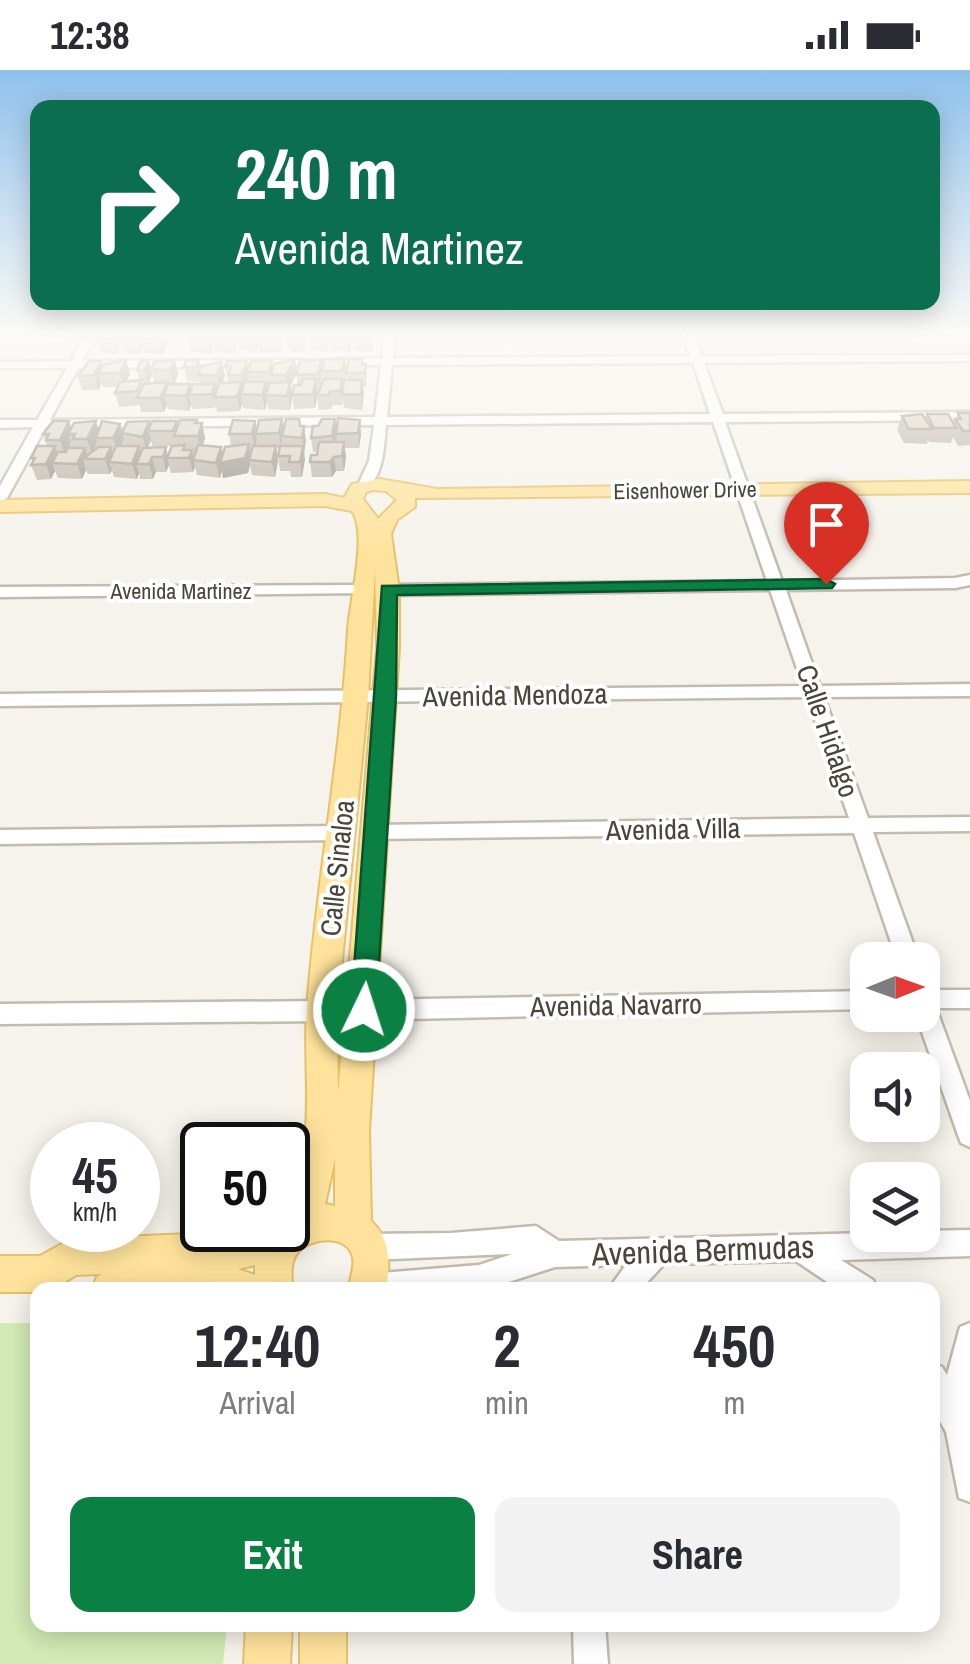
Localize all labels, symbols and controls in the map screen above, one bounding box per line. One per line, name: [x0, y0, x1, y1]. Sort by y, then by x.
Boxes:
text: 12:38: [50, 10, 130, 61]
text: 240 m: [235, 127, 398, 221]
icon: right: [70, 140, 200, 270]
text: Avenida Martinez: [235, 217, 524, 278]
street label: Eisenhower Drive: [613, 474, 757, 506]
pin: [784, 482, 869, 585]
icon: arrive: [799, 497, 854, 552]
street label: Avenida Martinez: [109, 576, 252, 606]
street label: Calle Hidalgo: [788, 660, 868, 802]
street label: Avenida Mendoza: [421, 674, 608, 716]
street label: Calle Sinaloa: [311, 798, 363, 938]
street label: Avenida Villa: [604, 809, 741, 849]
north arrow: [850, 942, 940, 1032]
map controls: [850, 942, 940, 1252]
position arrow: [312, 958, 416, 1062]
street label: Avenida Navarro: [529, 985, 702, 1026]
button: sound: [850, 1052, 940, 1142]
speed limit sign: 50: [180, 1122, 310, 1252]
text: 45: [72, 1141, 118, 1209]
button: layers: [850, 1162, 940, 1252]
text: km/h: [73, 1195, 117, 1229]
street label: Avenida Bermudas: [590, 1225, 815, 1275]
text: 12:40: [195, 1305, 320, 1386]
text: 2: [493, 1305, 521, 1386]
text: 450: [693, 1305, 775, 1386]
text: Arrival: [220, 1381, 295, 1424]
text: min: [485, 1381, 529, 1424]
text: m: [723, 1381, 745, 1424]
button: Exit: [70, 1497, 475, 1612]
button: Share: [495, 1497, 900, 1612]

